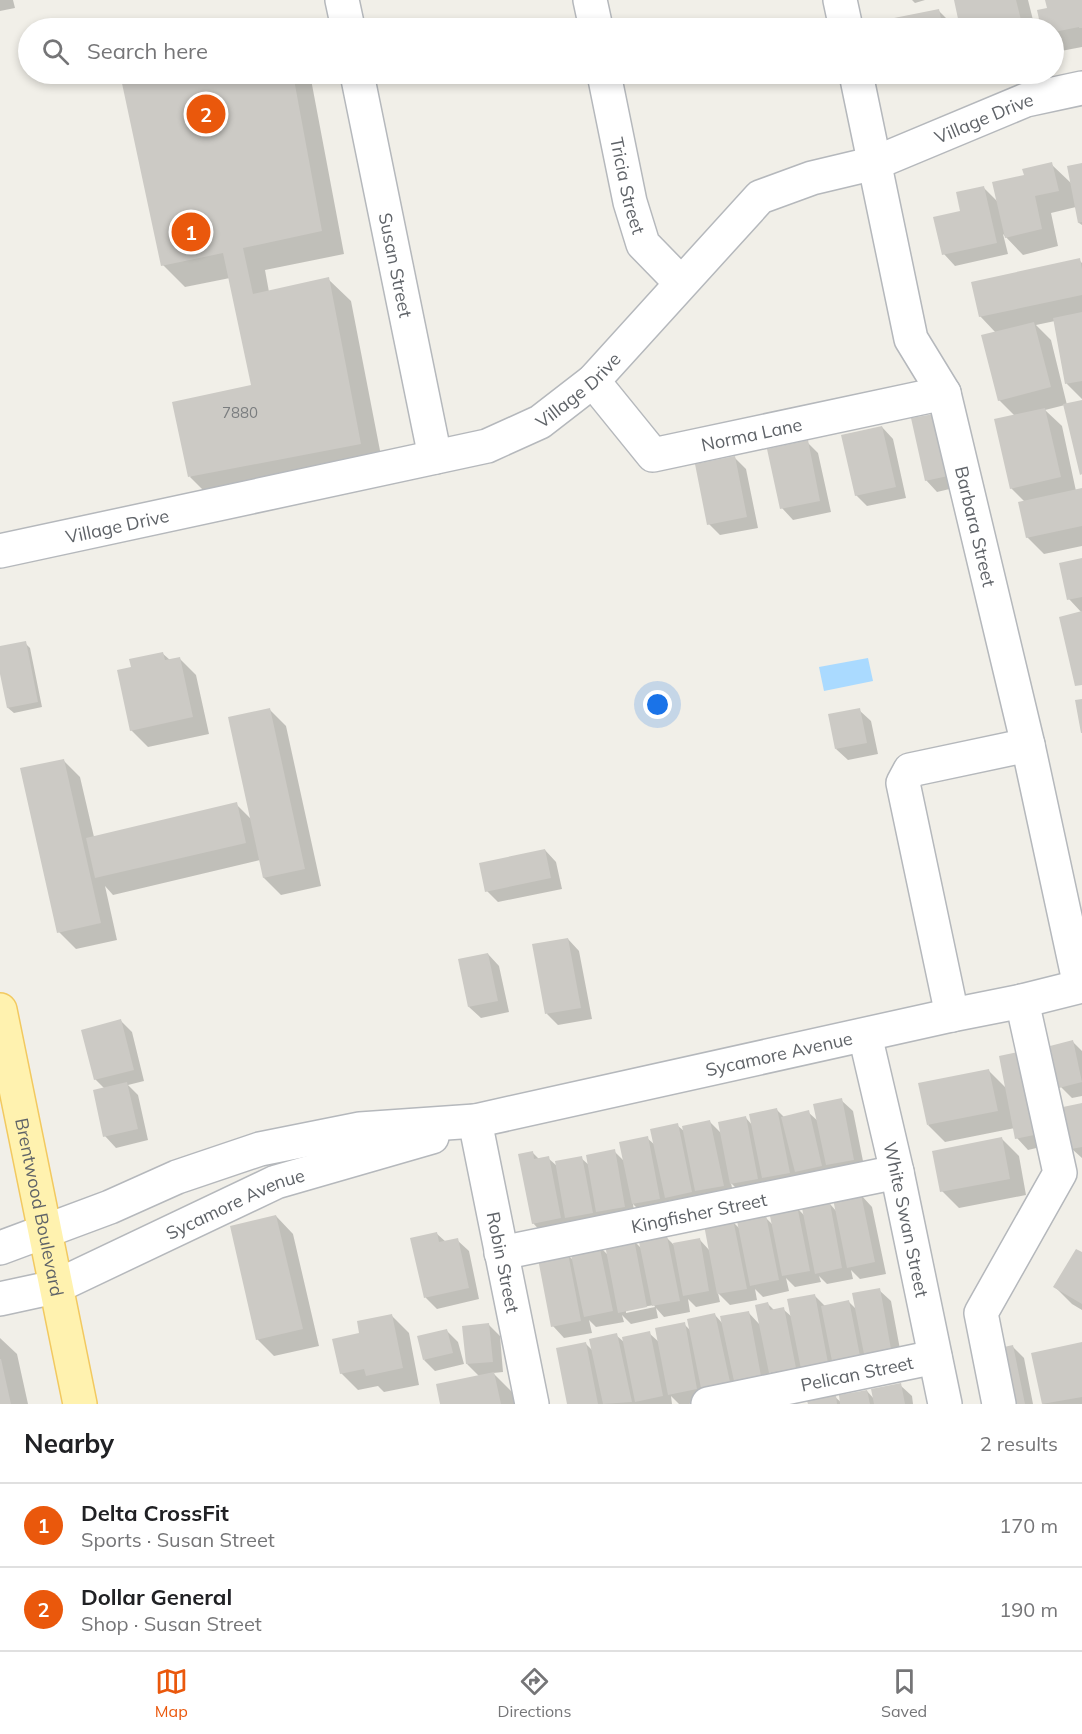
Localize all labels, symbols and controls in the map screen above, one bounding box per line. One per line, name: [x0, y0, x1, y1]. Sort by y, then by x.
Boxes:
search box: [18, 18, 1064, 84]
icon: search: [39, 35, 72, 68]
text: Search here: [87, 37, 208, 65]
street label: Village Drive: [931, 87, 1035, 148]
pin: 2: [186, 92, 226, 136]
street label: Tricia Street: [606, 135, 651, 237]
pin: 1: [172, 210, 210, 254]
street label: Susan Street: [374, 211, 418, 320]
street label: Village Drive: [531, 347, 625, 433]
house number: 7880: [222, 403, 258, 422]
street label: Norma Lane: [699, 412, 804, 456]
street label: Barbara Street: [950, 464, 1001, 589]
street label: Village Drive: [63, 503, 171, 548]
your location: [643, 690, 672, 719]
street label: Sycamore Avenue: [703, 1026, 855, 1081]
street label: Brentwood Boulevard: [11, 1116, 69, 1298]
street label: White Swan Street: [879, 1139, 934, 1299]
street label: Sycamore Avenue: [162, 1163, 307, 1244]
street label: Kingfisher Street: [629, 1187, 769, 1238]
street label: Robin Street: [482, 1210, 525, 1315]
street label: Pelican Street: [798, 1350, 915, 1396]
text: Nearby: [24, 1427, 114, 1460]
text: 2 results: [980, 1431, 1058, 1456]
text: Delta CrossFit: [81, 1499, 229, 1527]
text: 1: [38, 1513, 50, 1538]
text: 170 m: [999, 1513, 1058, 1538]
text: Sports · Susan Street: [81, 1527, 275, 1552]
text: Dollar General: [81, 1583, 232, 1611]
text: 2: [38, 1597, 50, 1622]
text: 190 m: [999, 1597, 1058, 1622]
text: Shop · Susan Street: [81, 1611, 262, 1636]
tab: Map: [155, 1665, 188, 1721]
tab: Directions: [497, 1665, 571, 1721]
tab: Saved: [881, 1665, 927, 1721]

